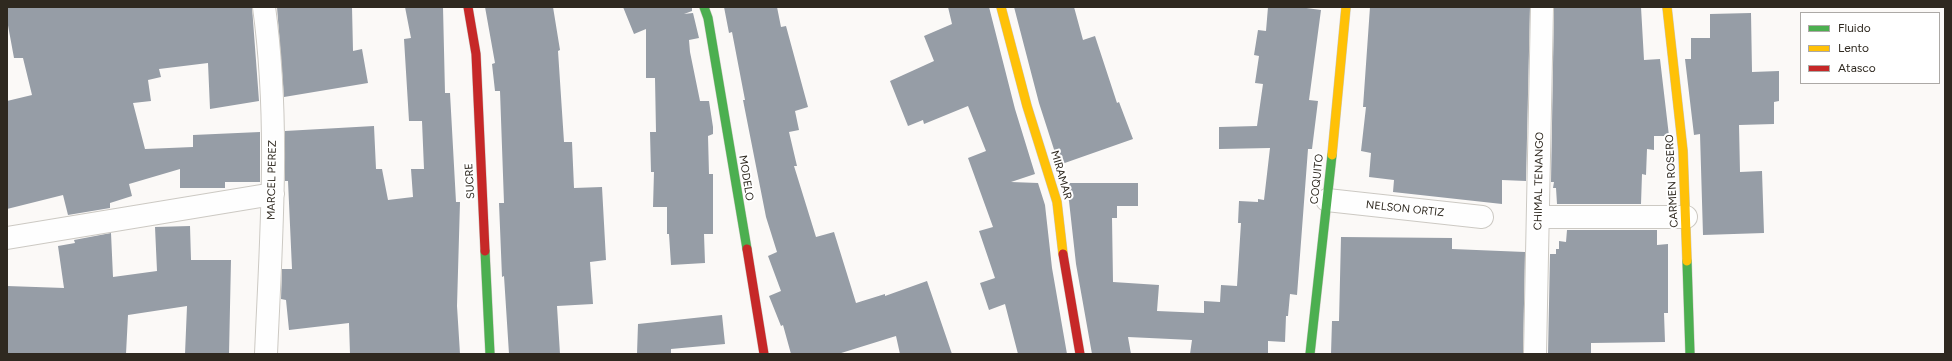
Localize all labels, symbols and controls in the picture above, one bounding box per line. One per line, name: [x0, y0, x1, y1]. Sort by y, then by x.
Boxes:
legend: [1800, 12, 1940, 84]
text: Fluido: [1838, 21, 1871, 35]
text: Lento: [1838, 41, 1869, 55]
text: Atasco: [1838, 61, 1876, 75]
street label: CHIMAL TENANGO: [1532, 132, 1546, 230]
street label: CARMEN ROSERO: [1663, 134, 1681, 228]
street label: MARCEL PEREZ: [265, 140, 279, 220]
street label: MIRAMAR: [1048, 149, 1074, 201]
street label: COQUITO: [1308, 153, 1326, 205]
street label: MODELO: [736, 154, 756, 202]
street label: SUCRE: [462, 163, 478, 199]
street label: NELSON ORTIZ: [1365, 198, 1445, 220]

